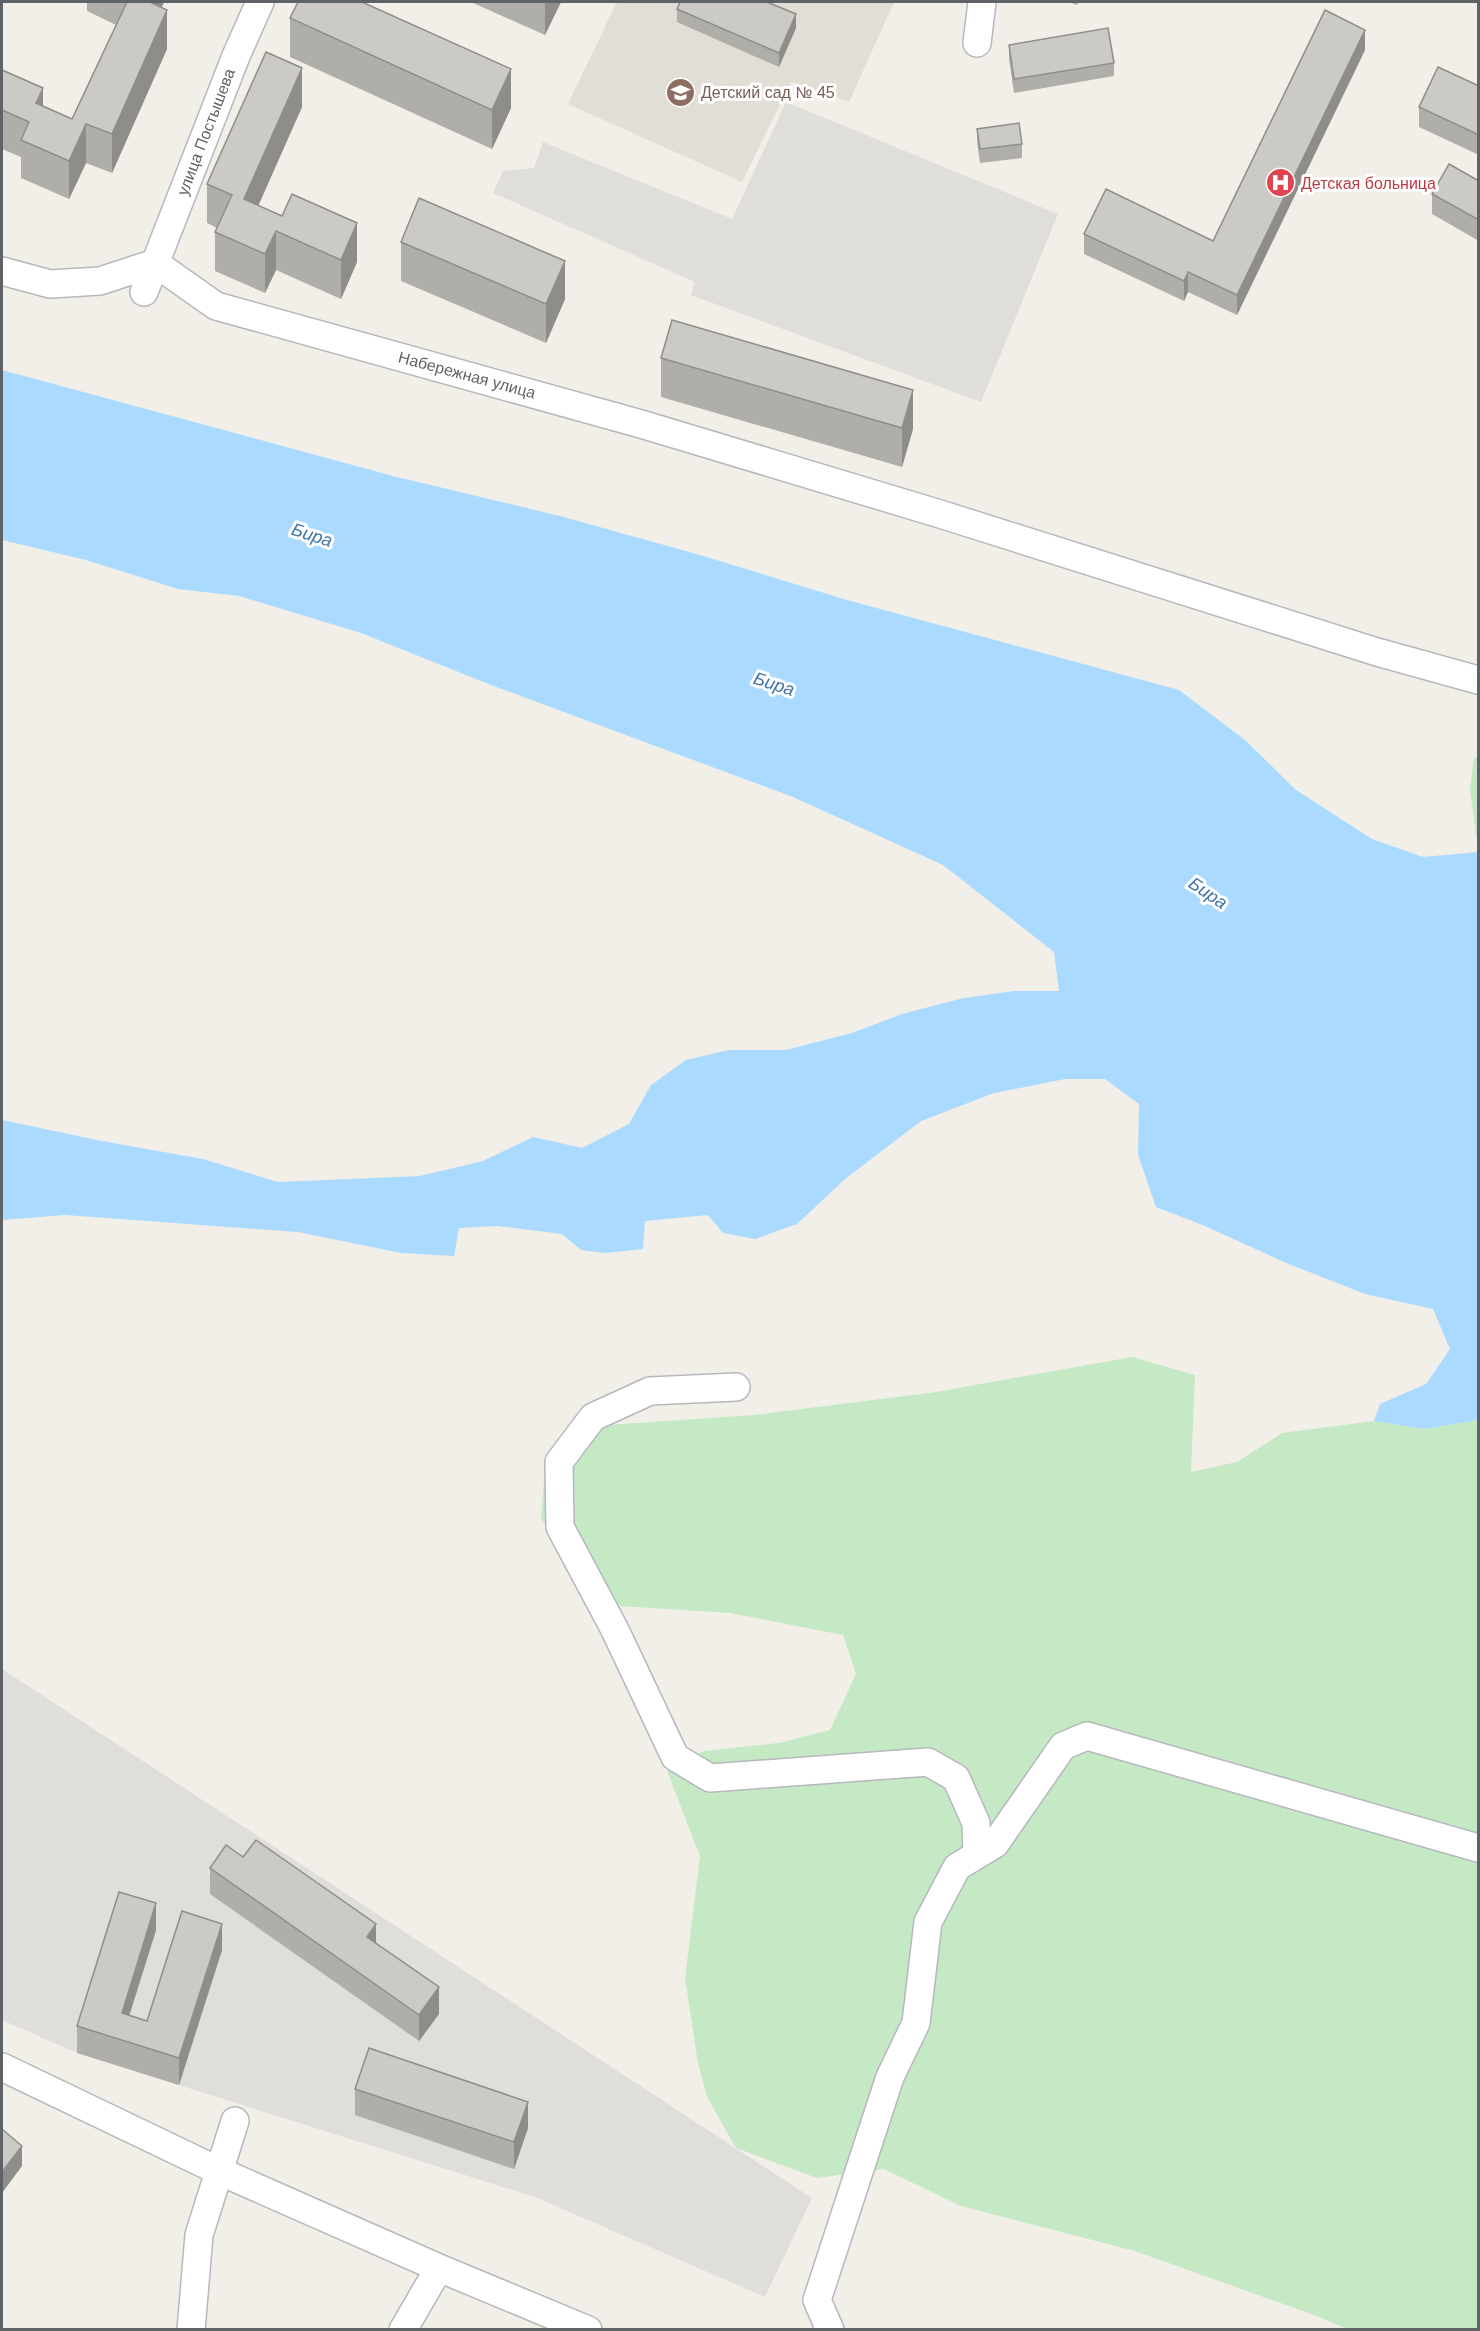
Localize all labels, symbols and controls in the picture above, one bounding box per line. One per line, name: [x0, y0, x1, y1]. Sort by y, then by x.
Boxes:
street label: улица Постышева: [174, 66, 238, 198]
school or university icon: Детский сад № 45: [664, 76, 696, 108]
place label: Детский сад № 45: [701, 84, 835, 101]
hospital icon: Детская больница: [1264, 167, 1296, 199]
place label: Детская больница: [1301, 175, 1436, 192]
street label: Набережная улица: [396, 348, 538, 402]
water label: Бира: [289, 519, 335, 551]
water label: Бира: [751, 668, 797, 700]
water label: Бира: [1185, 873, 1231, 913]

